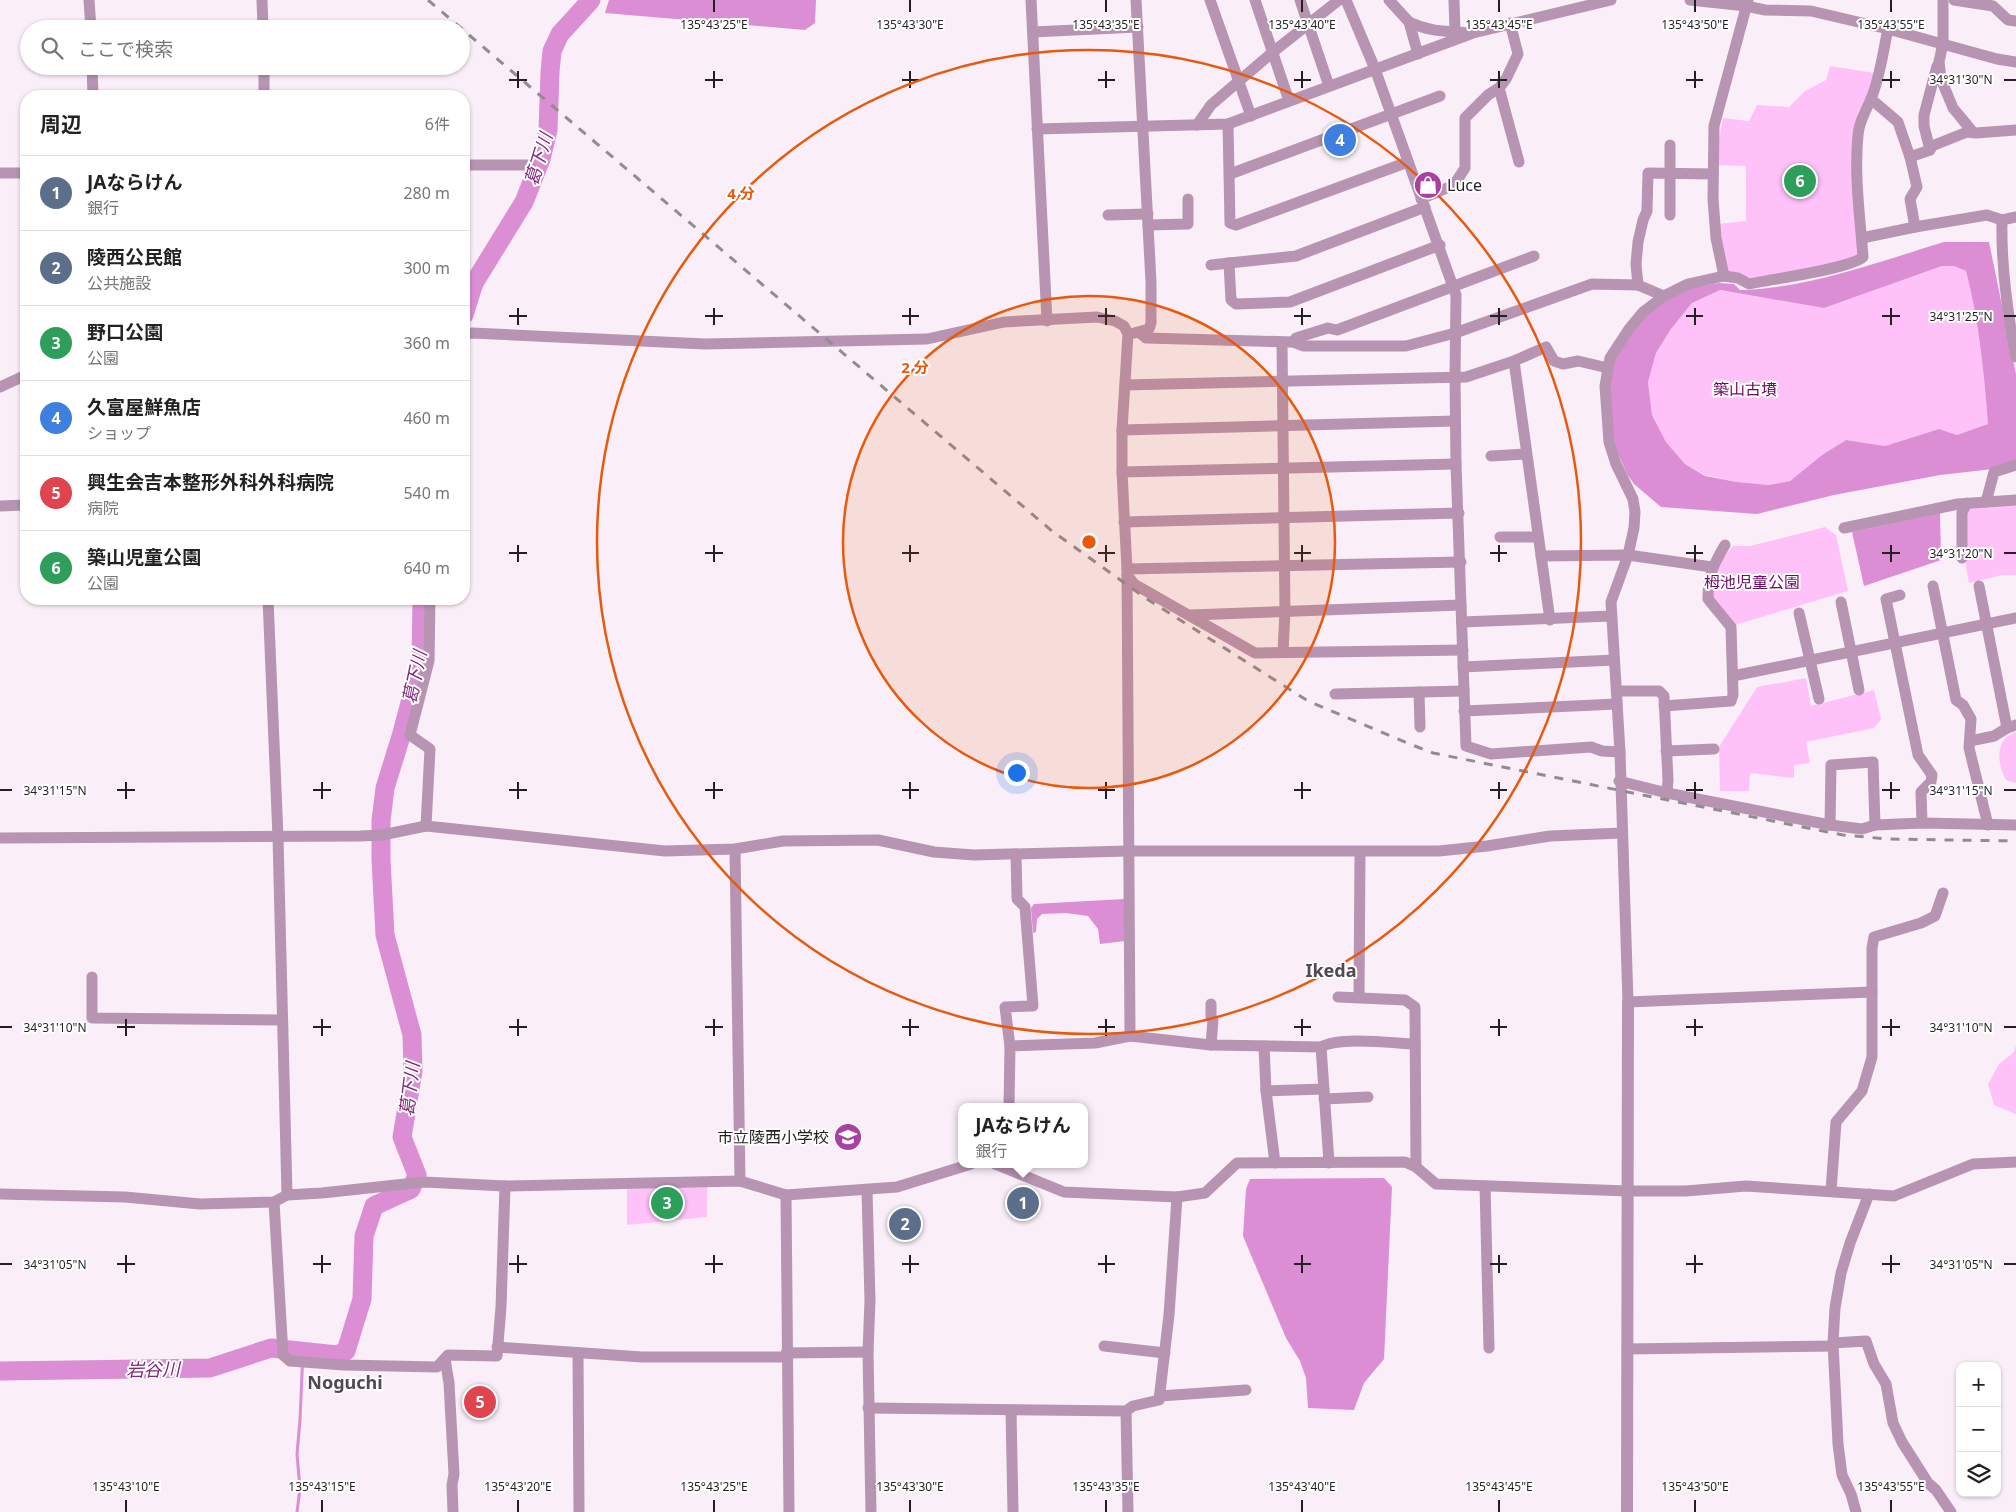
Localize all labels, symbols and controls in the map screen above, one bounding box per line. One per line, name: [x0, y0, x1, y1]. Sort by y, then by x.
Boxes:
text: 135°43'25"E: [680, 16, 748, 33]
text: 135°43'30"E: [876, 16, 944, 33]
text: 135°43'35"E: [1072, 16, 1140, 33]
text: 135°43'40"E: [1268, 16, 1336, 33]
text: 135°43'45"E: [1465, 16, 1533, 33]
text: 135°43'50"E: [1661, 16, 1729, 33]
text: 135°43'55"E: [1857, 16, 1925, 33]
search box: [20, 20, 470, 75]
icon: search: [38, 34, 66, 62]
text: ここで検索: [78, 36, 173, 62]
text: 34°31'30"N: [1929, 71, 1993, 88]
text: 周辺: [40, 110, 82, 138]
text: 6件: [425, 113, 450, 135]
pin: 4: [1324, 121, 1356, 159]
water label: 葛下川: [519, 128, 558, 188]
pin: 6: [1784, 162, 1816, 200]
text: JAならけん: [87, 169, 182, 195]
shop icon: Luce: [1413, 170, 1443, 200]
place label: Luce: [1447, 174, 1482, 196]
text: 1: [51, 182, 61, 204]
text: 280 m: [403, 182, 450, 204]
text: 4 分: [727, 183, 755, 203]
text: 銀行: [87, 197, 119, 219]
text: 陵西公民館: [87, 244, 182, 270]
text: 2: [51, 257, 61, 279]
text: 300 m: [403, 257, 450, 279]
text: 公共施設: [87, 272, 151, 294]
text: 34°31'25"N: [1929, 308, 1993, 325]
text: 野口公園: [87, 319, 163, 345]
text: 3: [51, 332, 61, 354]
text: 360 m: [403, 332, 450, 354]
text: 公園: [87, 347, 119, 369]
text: 2 分: [901, 357, 929, 377]
park label: 築山古墳: [1713, 378, 1777, 400]
text: 久富屋鮮魚店: [87, 394, 201, 420]
text: 4: [51, 407, 61, 429]
text: 460 m: [403, 407, 450, 429]
text: ショップ: [87, 422, 151, 444]
text: 興生会吉本整形外科外科病院: [87, 469, 334, 495]
text: 5: [51, 482, 61, 504]
text: 540 m: [403, 482, 450, 504]
text: 病院: [87, 497, 119, 519]
centre of rings: [1080, 533, 1098, 551]
text: 築山児童公園: [87, 544, 201, 570]
text: 34°31'20"N: [1929, 545, 1993, 562]
text: 6: [51, 557, 61, 579]
text: 640 m: [403, 557, 450, 579]
park label: 栂池児童公園: [1704, 571, 1800, 593]
text: 公園: [87, 572, 119, 594]
water label: 葛下川: [397, 646, 432, 706]
your location: [1004, 760, 1030, 786]
text: 34°31'15"N: [23, 782, 87, 799]
text: 34°31'15"N: [1929, 782, 1993, 799]
district label: Ikeda: [1305, 958, 1357, 982]
text: 34°31'10"N: [23, 1019, 87, 1036]
text: 34°31'10"N: [1929, 1019, 1993, 1036]
water label: 葛下川: [394, 1059, 424, 1117]
popup: [958, 1103, 1088, 1168]
text: JAならけん: [975, 1112, 1071, 1138]
school or university icon: 市立陵西小学校: [833, 1122, 863, 1152]
place label: 市立陵西小学校: [717, 1126, 829, 1148]
text: 銀行: [975, 1140, 1007, 1162]
pin: 3: [651, 1184, 683, 1222]
pin: 1: [1007, 1184, 1039, 1222]
pin: 2: [889, 1205, 921, 1243]
text: 34°31'05"N: [23, 1256, 87, 1273]
text: 34°31'05"N: [1929, 1256, 1993, 1273]
water label: 岩谷川: [126, 1356, 182, 1381]
map controls: [1956, 1362, 2001, 1497]
button: +: [1956, 1362, 2001, 1407]
district label: Noguchi: [307, 1370, 383, 1394]
pin: 5: [464, 1383, 496, 1421]
button: −: [1956, 1407, 2001, 1452]
button: layers: [1956, 1452, 2001, 1497]
text: 135°43'10"E: [92, 1478, 160, 1495]
text: 135°43'15"E: [288, 1478, 356, 1495]
text: 135°43'20"E: [484, 1478, 552, 1495]
text: 135°43'25"E: [680, 1478, 748, 1495]
text: 135°43'30"E: [876, 1478, 944, 1495]
text: 135°43'35"E: [1072, 1478, 1140, 1495]
text: 135°43'40"E: [1268, 1478, 1336, 1495]
text: 135°43'45"E: [1465, 1478, 1533, 1495]
text: 135°43'50"E: [1661, 1478, 1729, 1495]
text: 135°43'55"E: [1857, 1478, 1925, 1495]

